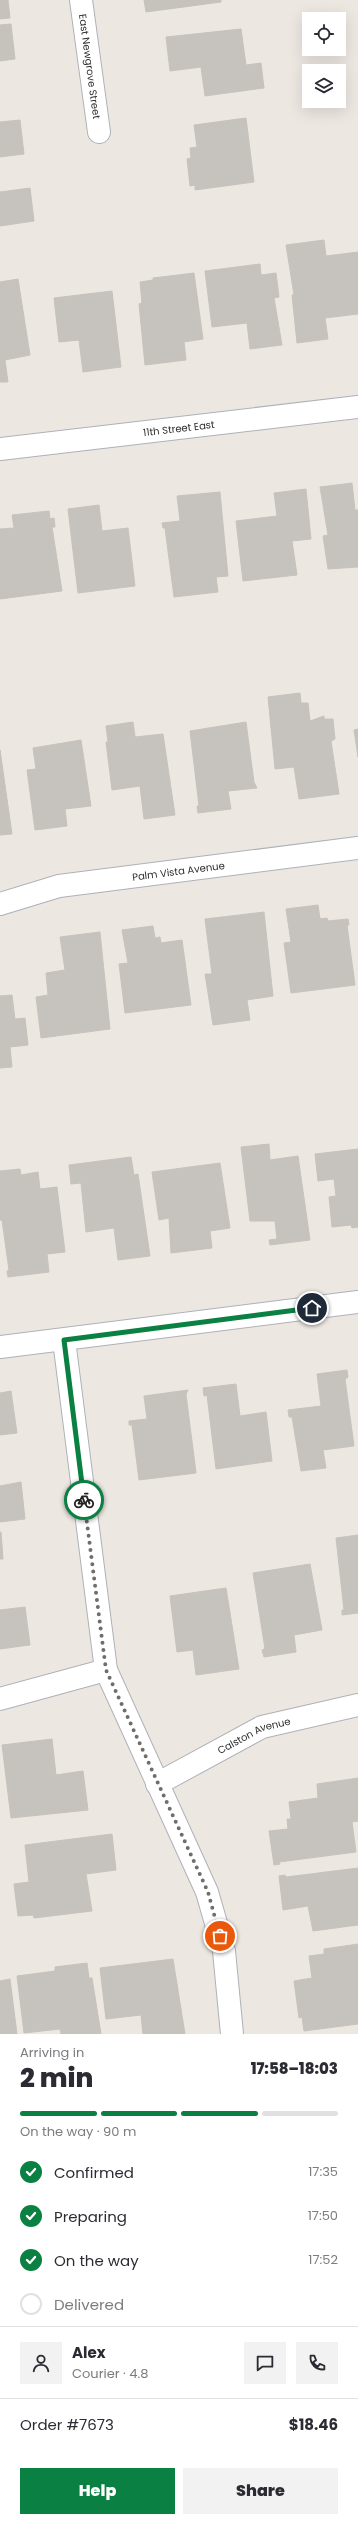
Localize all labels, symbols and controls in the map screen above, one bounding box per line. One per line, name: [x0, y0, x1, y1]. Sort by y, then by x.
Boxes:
map controls: [302, 12, 346, 108]
button: locate: [302, 12, 346, 56]
street label: East Newgrove Street: [75, 13, 104, 120]
button: layers: [302, 64, 346, 108]
street label: 11th Street East: [142, 417, 216, 440]
street label: Palm Vista Avenue: [131, 858, 226, 885]
pin: [295, 1291, 329, 1325]
icon: home: [301, 1297, 323, 1319]
courier: [64, 1480, 104, 1520]
icon: bike: [73, 1489, 95, 1511]
street label: Calston Avenue: [215, 1714, 292, 1758]
pin: [203, 1919, 237, 1953]
icon: bag: [209, 1925, 231, 1947]
text: Arriving in: [20, 2043, 84, 2062]
text: 17:58–18:03: [251, 2058, 338, 2079]
text: 2 min: [20, 2060, 93, 2096]
text: On the way · 90 m: [20, 2122, 136, 2141]
icon: check: [20, 2161, 42, 2183]
text: Confirmed: [54, 2162, 134, 2183]
text: 17:35: [308, 2162, 338, 2181]
icon: check: [20, 2205, 42, 2227]
text: Preparing: [54, 2206, 127, 2227]
text: 17:50: [308, 2206, 338, 2225]
icon: check: [20, 2249, 42, 2271]
text: On the way: [54, 2250, 139, 2271]
text: 17:52: [308, 2250, 338, 2269]
text: Delivered: [54, 2294, 124, 2315]
button: person: [20, 2342, 62, 2384]
text: Alex: [72, 2342, 106, 2363]
button: chat: [244, 2342, 286, 2384]
button: phone: [296, 2342, 338, 2384]
text: Courier · 4.8: [72, 2364, 148, 2383]
text: Order #7673: [20, 2414, 114, 2435]
text: $18.46: [289, 2414, 338, 2435]
button: Help: [20, 2468, 175, 2514]
button: Share: [183, 2468, 338, 2514]

